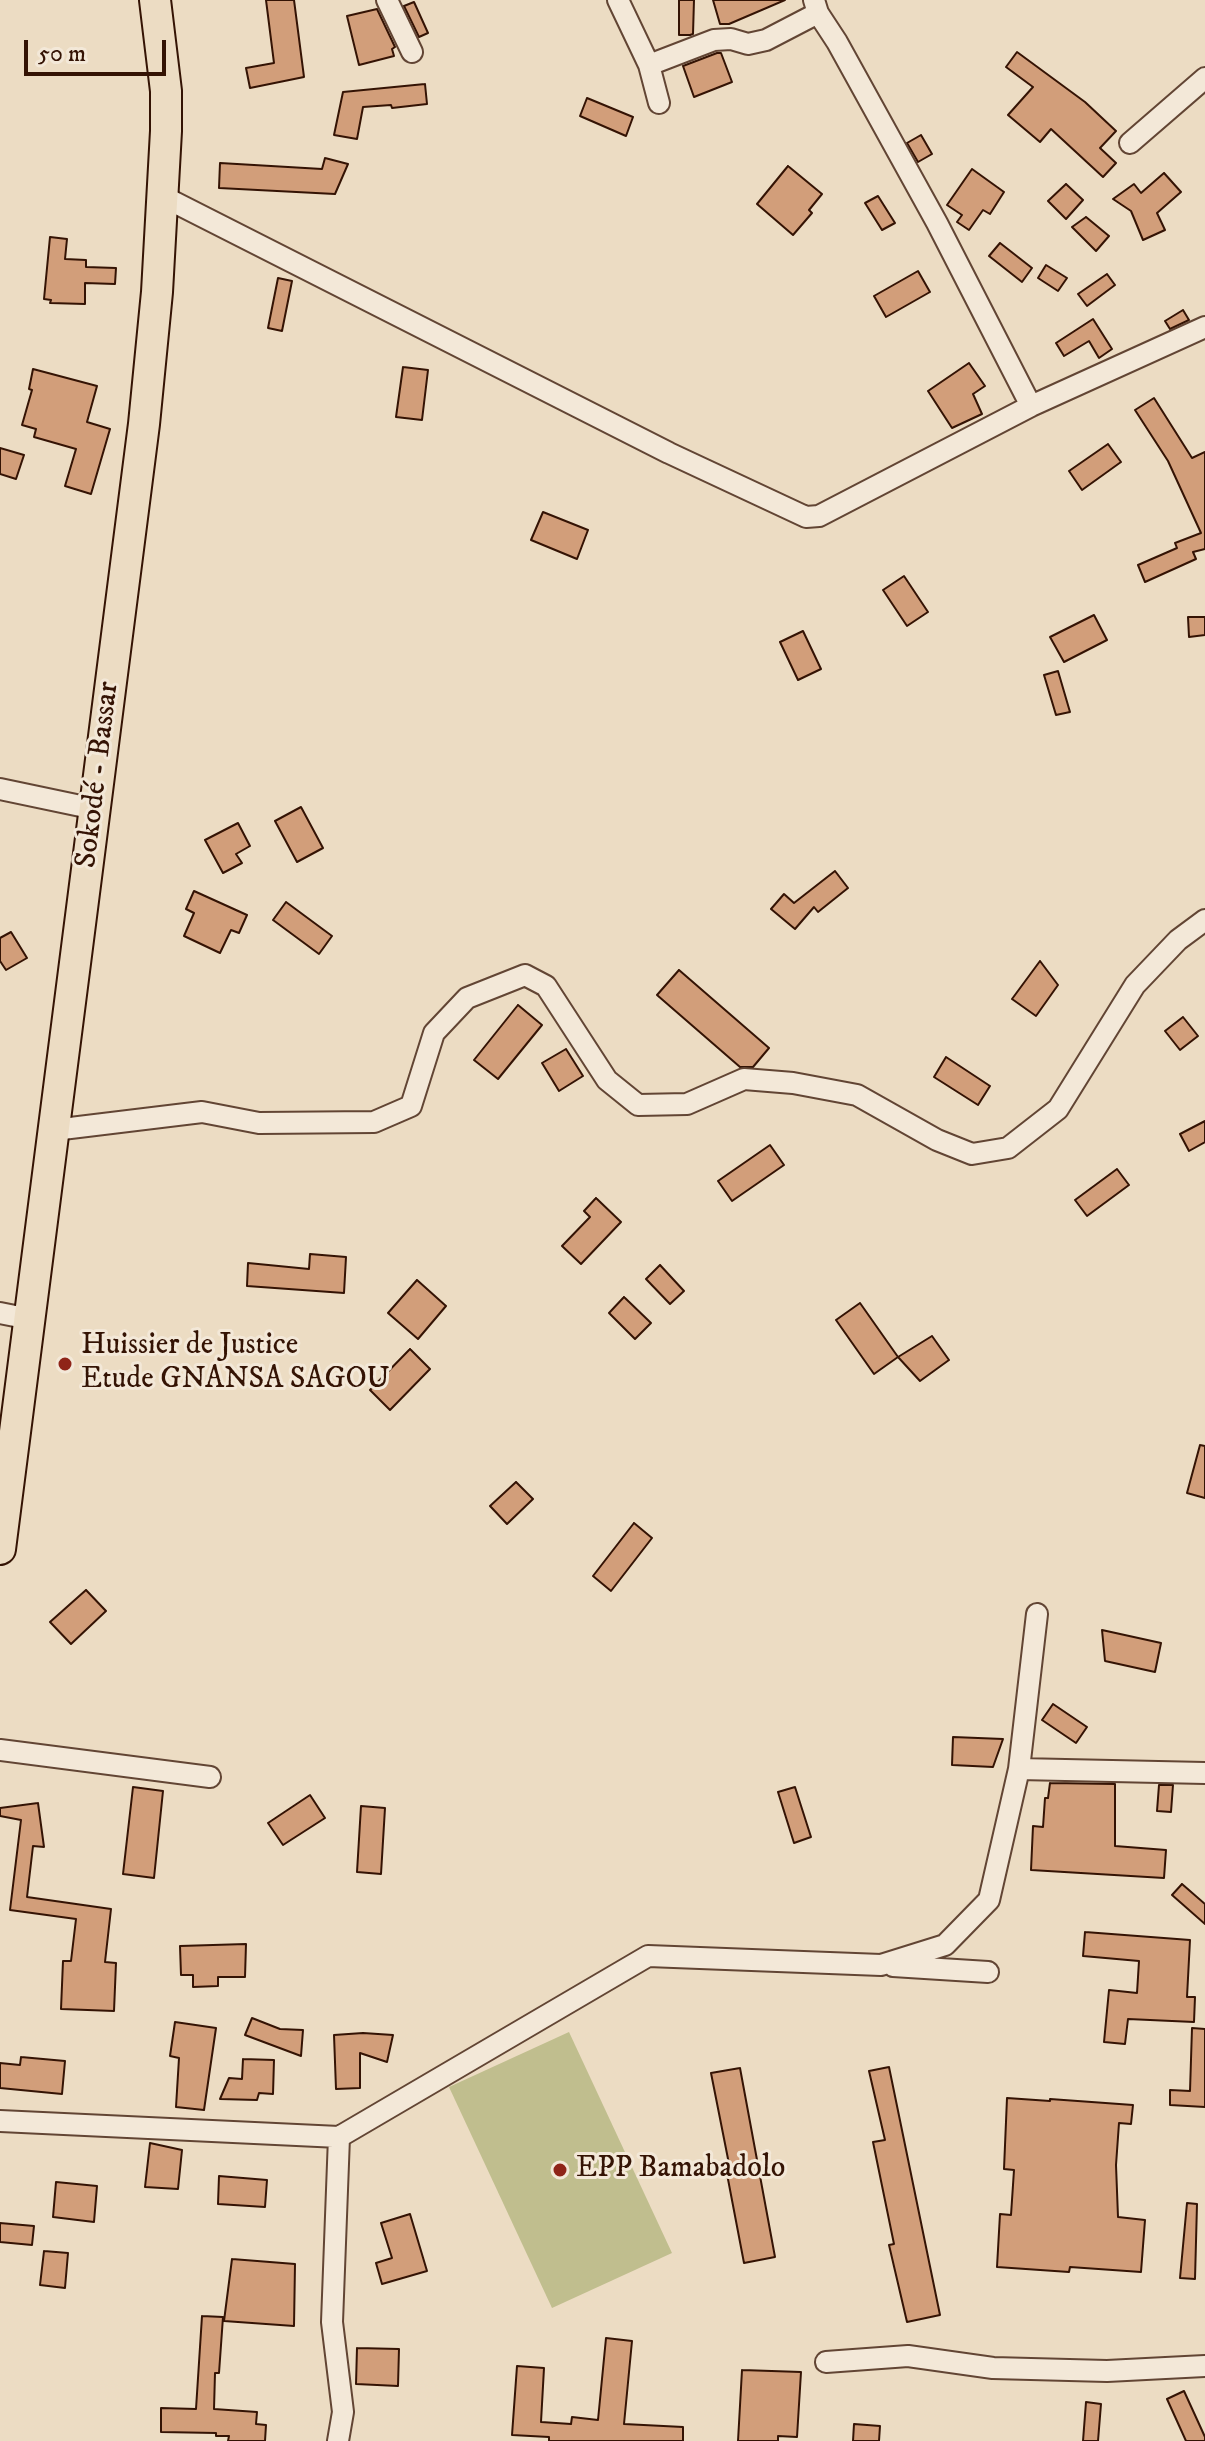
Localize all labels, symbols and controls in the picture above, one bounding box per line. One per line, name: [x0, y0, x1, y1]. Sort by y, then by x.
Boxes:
scale bar: [28, 24, 170, 74]
text: 50 m: [38, 39, 86, 69]
street label: Sokodé - Bassar: [70, 680, 128, 870]
place label: Huissier de Justice Etude GNANSA SAGOU: [81, 1329, 390, 1400]
marker: Huissier de Justice Etude GNANSA SAGOU: [56, 1355, 74, 1373]
place label: EPP Bamabadolo: [576, 2152, 785, 2188]
marker: EPP Bamabadolo: [551, 2161, 569, 2179]

